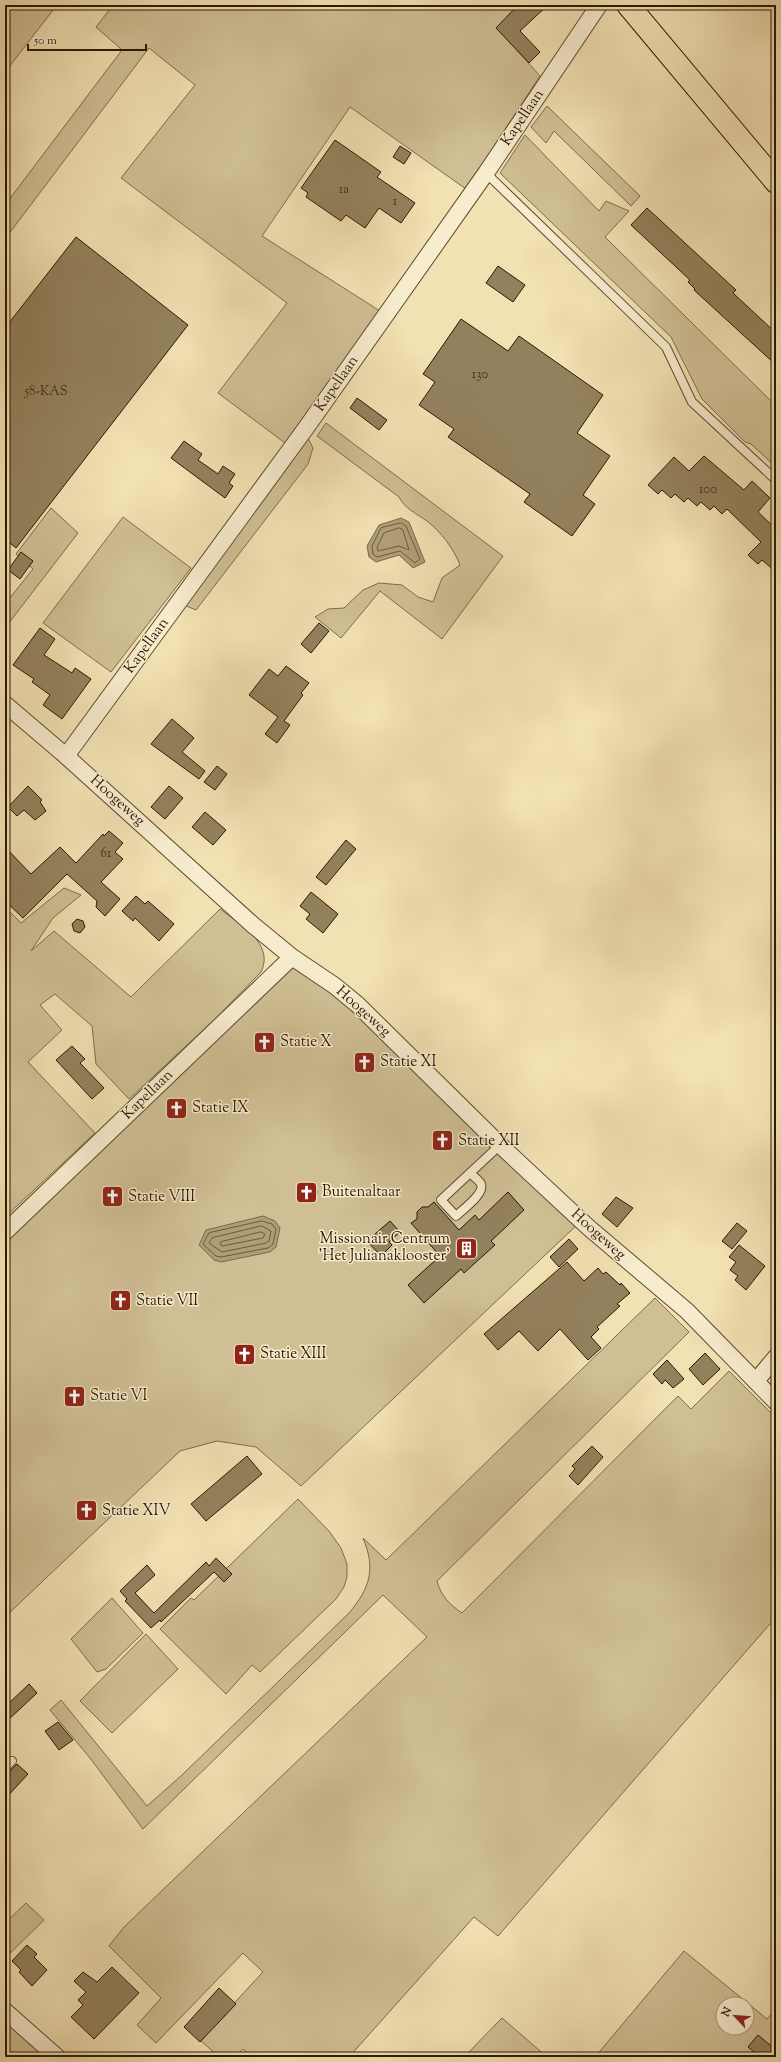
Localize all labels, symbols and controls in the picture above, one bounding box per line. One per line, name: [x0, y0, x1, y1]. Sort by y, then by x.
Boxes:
scale bar: [28, 26, 146, 52]
text: 50 m: [33, 32, 57, 50]
street label: Kapellaan: [496, 86, 550, 150]
house number: 1a: [339, 181, 349, 199]
house number: 1: [393, 193, 398, 211]
street label: Kapellaan: [310, 352, 364, 416]
house number: 130: [472, 366, 488, 384]
house number: 58-KAS: [24, 383, 67, 401]
house number: 100: [699, 481, 717, 499]
street label: Kapellaan: [120, 614, 174, 678]
street label: Hoogeweg: [85, 771, 149, 831]
house number: 61: [101, 845, 112, 863]
street label: Hoogeweg: [331, 982, 395, 1042]
church icon: Statie X: [251, 1029, 277, 1055]
place label: Statie X: [280, 1032, 332, 1053]
church icon: Statie XI: [351, 1049, 377, 1075]
place label: Statie XI: [380, 1052, 437, 1073]
street label: Kapellaan: [118, 1065, 178, 1125]
church icon: Statie IX: [164, 1095, 190, 1121]
place label: Statie IX: [192, 1098, 249, 1119]
church icon: Statie XII: [429, 1128, 455, 1154]
place label: Statie XII: [458, 1131, 520, 1152]
church icon: Buitenaltaar: [294, 1179, 320, 1205]
place label: Buitenaltaar: [322, 1182, 401, 1203]
church icon: Statie VIII: [99, 1184, 125, 1210]
place label: Statie VIII: [128, 1187, 195, 1208]
street label: Hoogeweg: [566, 1205, 630, 1265]
place label: Missionair Centrum 'Het Julianaklooster': [319, 1229, 451, 1267]
building icon: Missionair Centrum 'Het Julianaklooster': [453, 1235, 479, 1261]
church icon: Statie VII: [108, 1288, 134, 1314]
place label: Statie VII: [136, 1291, 198, 1312]
church icon: Statie XIII: [231, 1341, 257, 1367]
place label: Statie XIII: [260, 1344, 326, 1365]
church icon: Statie VI: [62, 1383, 88, 1409]
place label: Statie VI: [90, 1386, 147, 1407]
church icon: Statie XIV: [73, 1498, 99, 1524]
place label: Statie XIV: [102, 1501, 171, 1522]
north arrow: [715, 1996, 755, 2036]
text: N: [717, 2004, 736, 2020]

